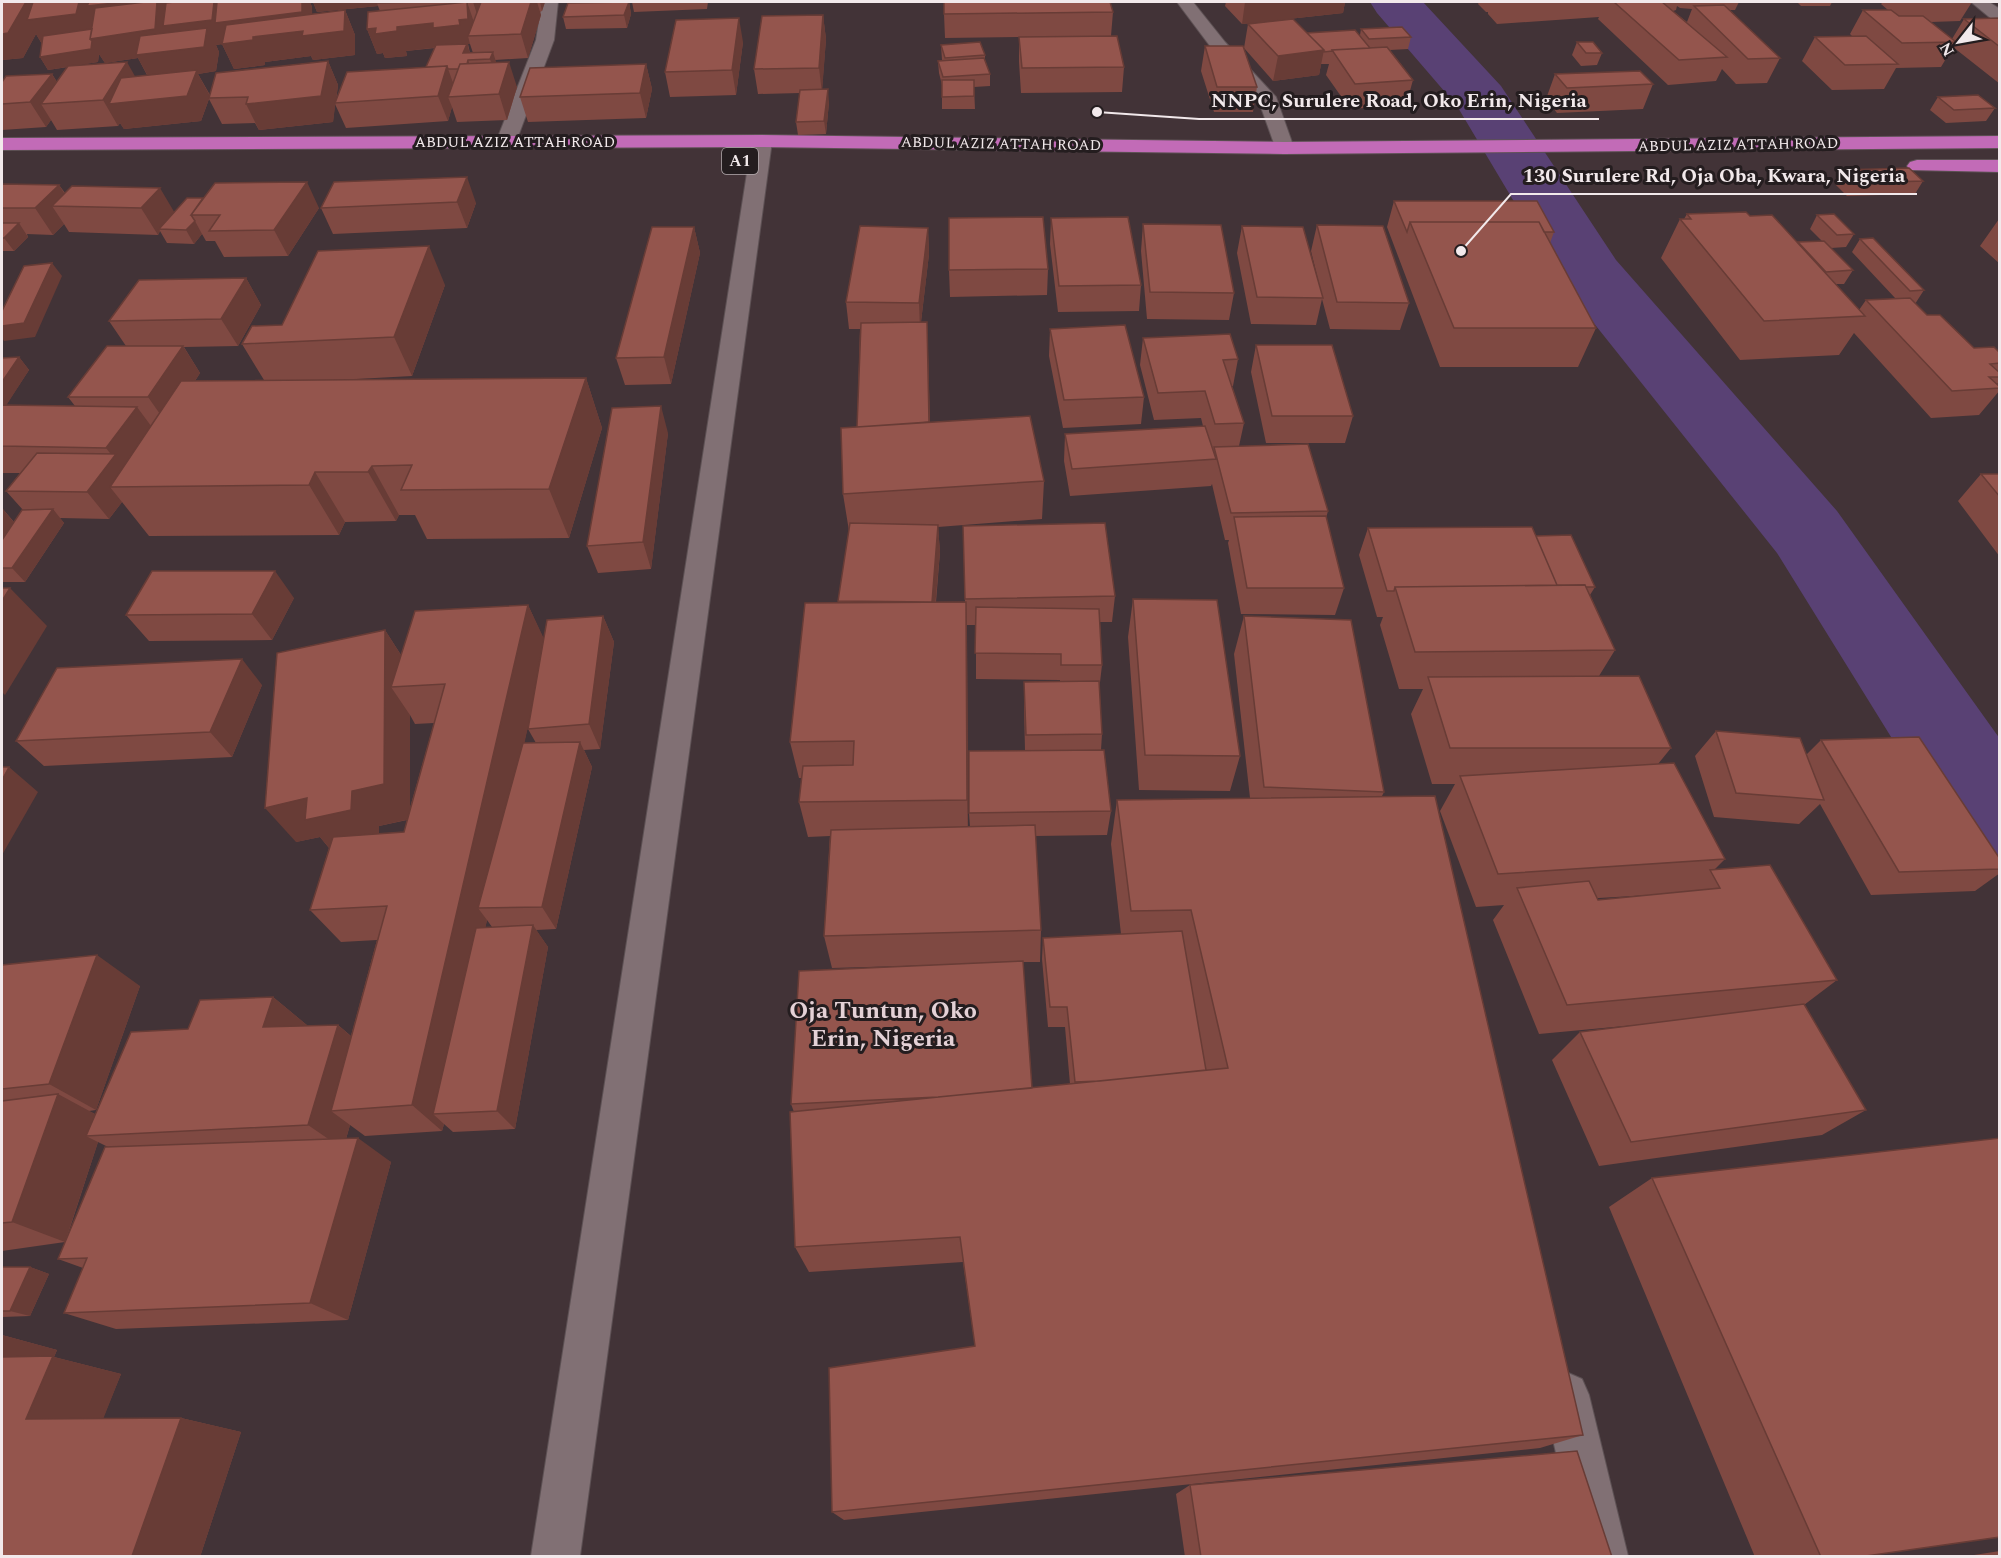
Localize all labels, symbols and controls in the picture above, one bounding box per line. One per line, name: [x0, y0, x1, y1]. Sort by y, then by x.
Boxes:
north arrow: [1929, 12, 1989, 72]
text: N: [1933, 37, 1961, 61]
callout: NNPC, Surulere Road, Oko Erin, Nigeria: [1199, 81, 1599, 119]
text: NNPC, Surulere Road, Oko Erin, Nigeria: [1211, 86, 1588, 116]
street label: ABDUL AZIZ ATTAH ROAD: [415, 131, 615, 154]
street label: ABDUL AZIZ ATTAH ROAD: [901, 131, 1101, 157]
street label: ABDUL AZIZ ATTAH ROAD: [1638, 132, 1838, 158]
road number: A1: [722, 148, 758, 174]
callout: 130 Surulere Rd, Oja Oba, Kwara, Nigeria: [1511, 156, 1917, 194]
text: 130 Surulere Rd, Oja Oba, Kwara, Nigeria: [1523, 161, 1906, 191]
district label: Oja Tuntun, Oko Erin, Nigeria: [789, 993, 977, 1057]

